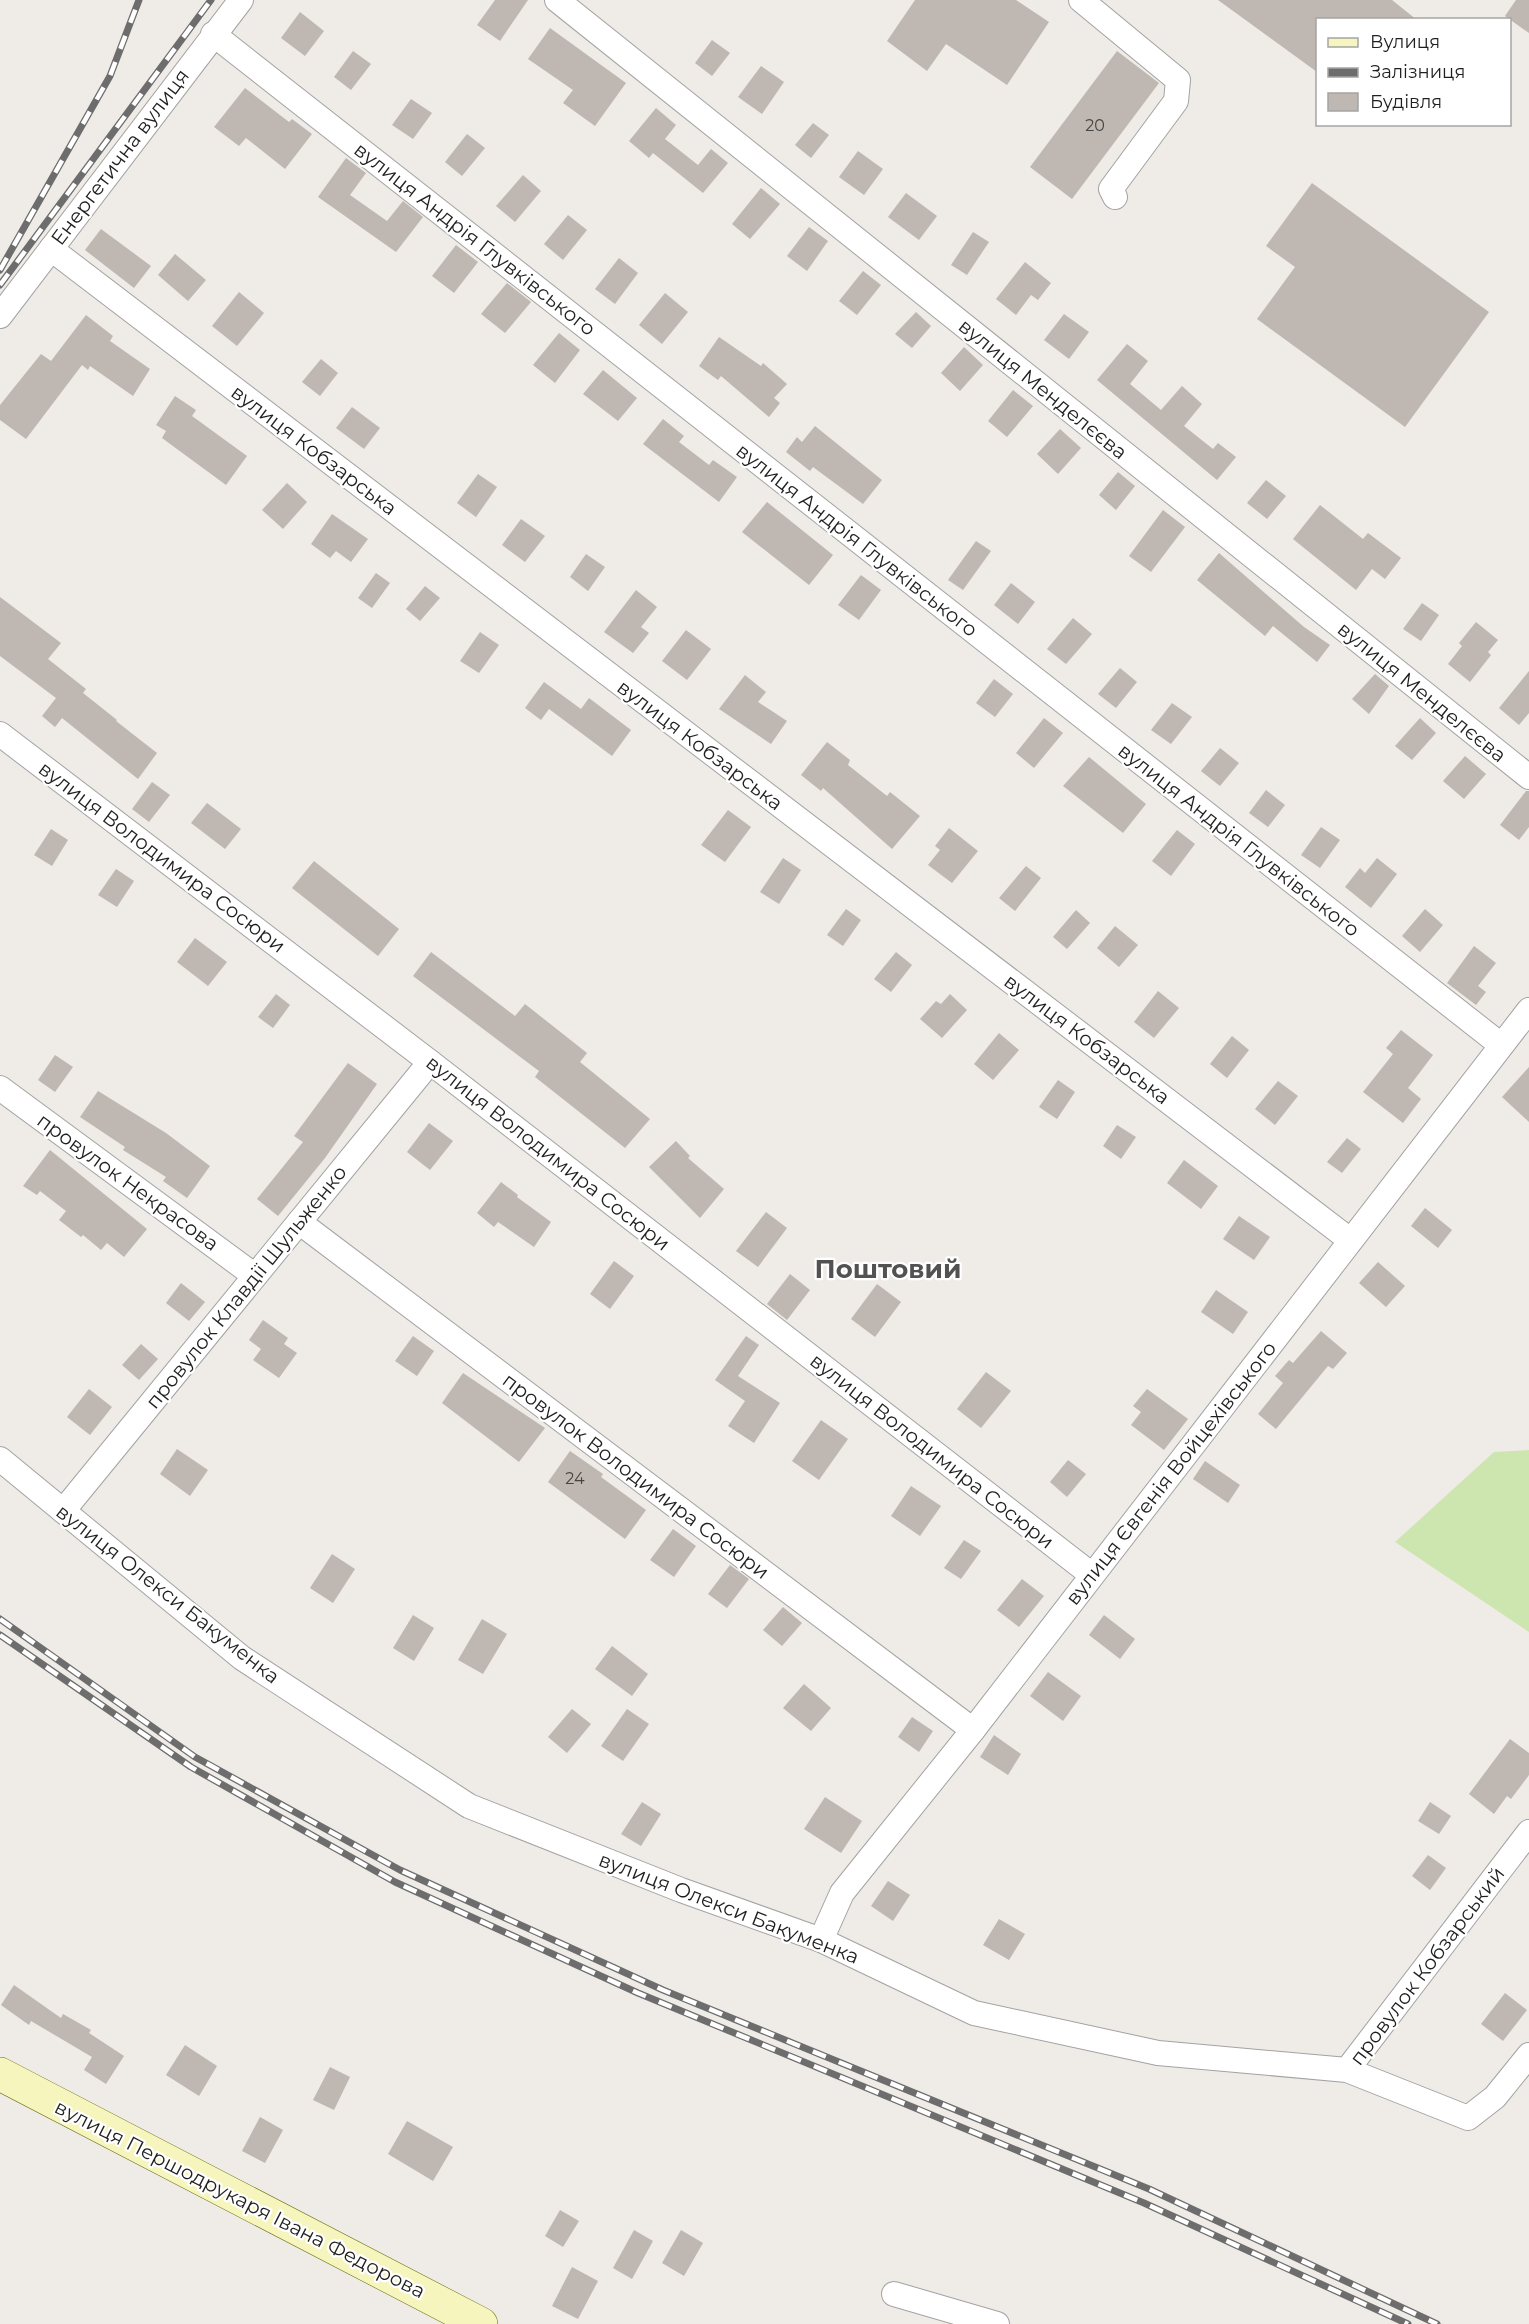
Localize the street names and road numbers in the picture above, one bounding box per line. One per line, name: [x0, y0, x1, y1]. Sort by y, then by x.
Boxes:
street label: Енергетична вулиця: [46, 64, 194, 250]
street label: вулиця Андрія Глувківського: [349, 137, 601, 341]
street label: вулиця Менделєєва: [954, 314, 1132, 464]
street label: вулиця Кобзарська: [226, 380, 402, 520]
street label: вулиця Андрія Глувківського: [731, 438, 983, 642]
street label: вулиця Менделєєва: [1333, 617, 1511, 767]
street label: вулиця Кобзарська: [612, 675, 788, 815]
street label: вулиця Андрія Глувківського: [1113, 738, 1365, 942]
street label: вулиця Володимира Сосюри: [34, 756, 290, 958]
street label: вулиця Кобзарська: [999, 969, 1175, 1109]
street label: вулиця Володимира Сосюри: [421, 1050, 675, 1256]
street label: провулок Некрасова: [33, 1108, 223, 1256]
street label: провулок Клавдії Шульженко: [140, 1161, 352, 1413]
street label: вулиця Євгенія Войцехівського: [1061, 1336, 1281, 1610]
street label: вулиця Володимира Сосюри: [805, 1348, 1059, 1554]
street label: провулок Володимира Сосюри: [498, 1368, 774, 1584]
street label: вулиця Олекси Бакуменка: [52, 1499, 284, 1689]
street label: вулиця Олекси Бакуменка: [595, 1847, 863, 1969]
street label: провулок Кобзарський: [1345, 1862, 1509, 2070]
street label: вулиця Першодрукаря Івана Федорова: [51, 2095, 429, 2303]

